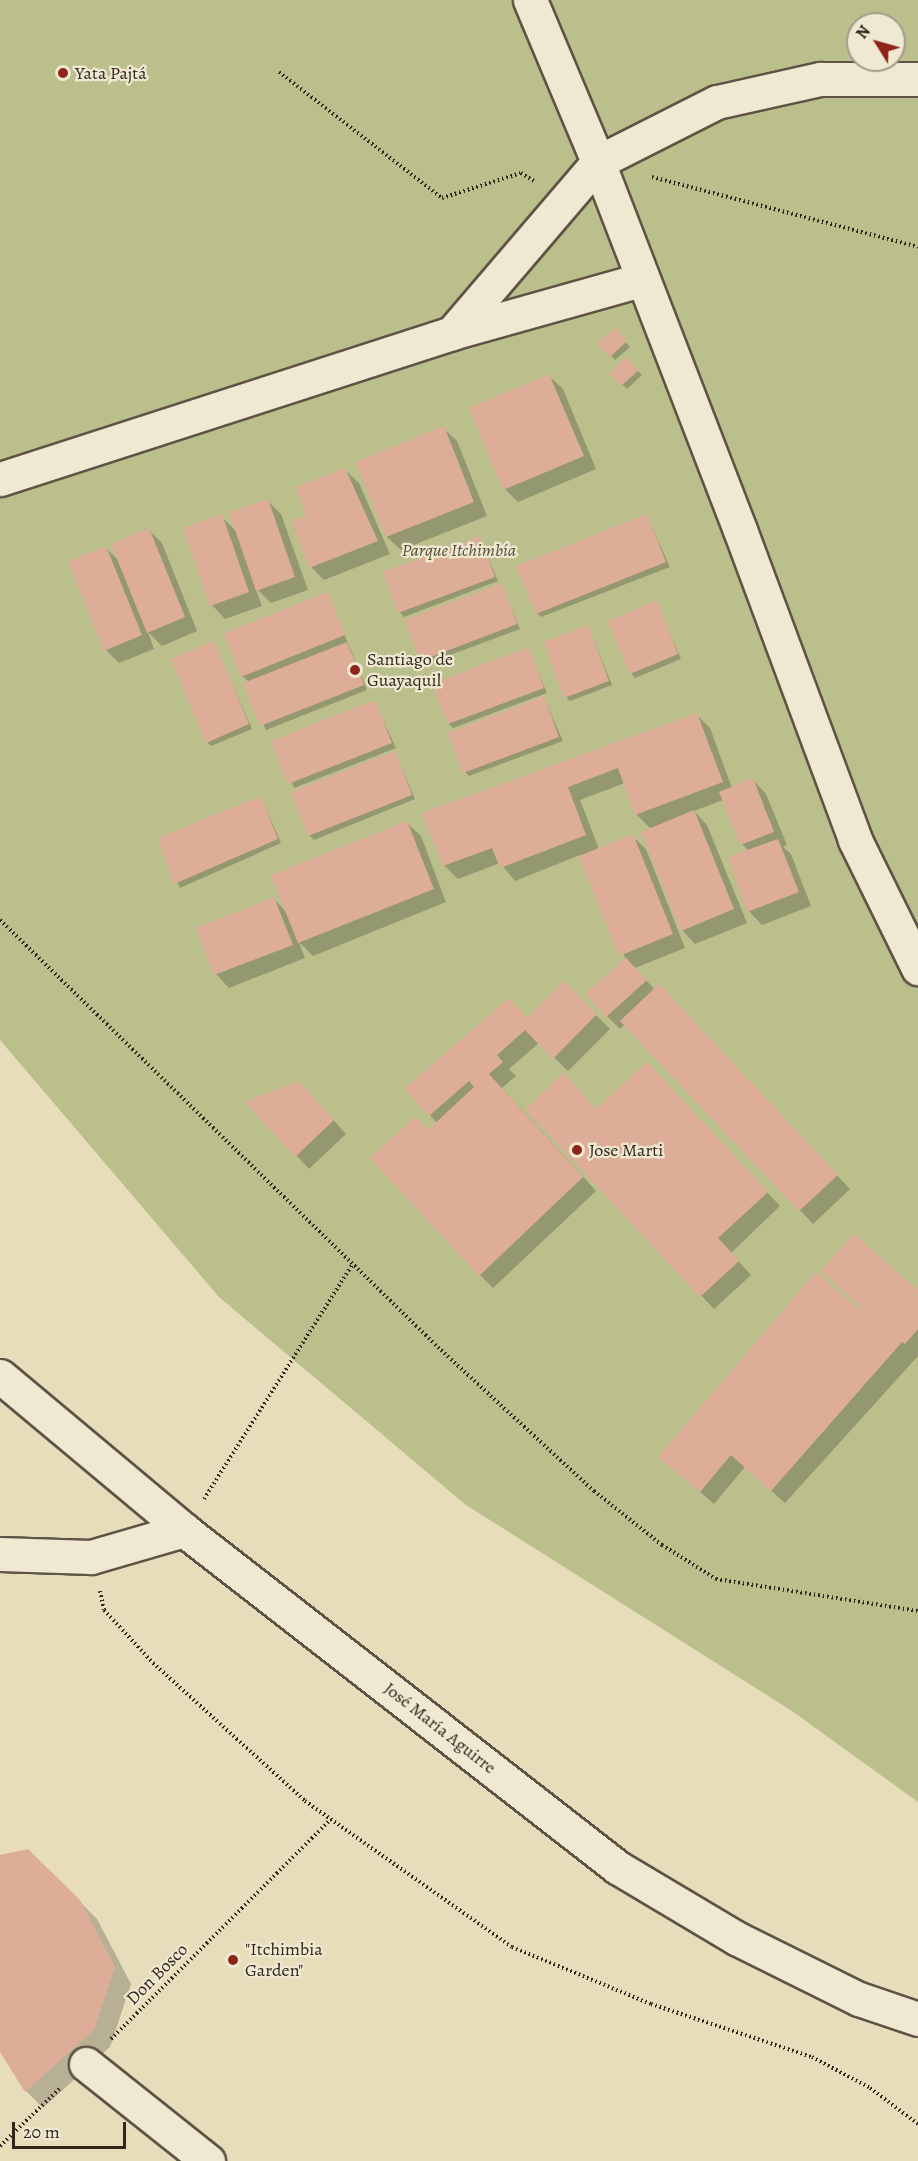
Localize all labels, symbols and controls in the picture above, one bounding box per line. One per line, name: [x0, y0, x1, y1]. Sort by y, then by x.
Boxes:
north arrow: [846, 12, 906, 72]
text: N: [851, 21, 876, 44]
place label: Yata Pajtá: [75, 62, 147, 84]
marker: Yata Pajtá: [56, 66, 70, 80]
park label: Parque Itchimbía: [402, 539, 516, 561]
place label: Santiago de Guayaquil: [367, 649, 453, 692]
marker: Santiago de Guayaquil: [348, 663, 362, 677]
place label: Jose Marti: [589, 1139, 663, 1161]
marker: Jose Marti: [570, 1143, 584, 1157]
street label: José María Aguirre: [380, 1678, 500, 1778]
street label: Don Bosco: [122, 1939, 192, 2009]
place label: "Itchimbia Garden": [245, 1939, 323, 1982]
marker: "Itchimbia Garden": [226, 1953, 240, 1967]
scale bar: [15, 2110, 129, 2148]
text: 20 m: [23, 2120, 60, 2144]

